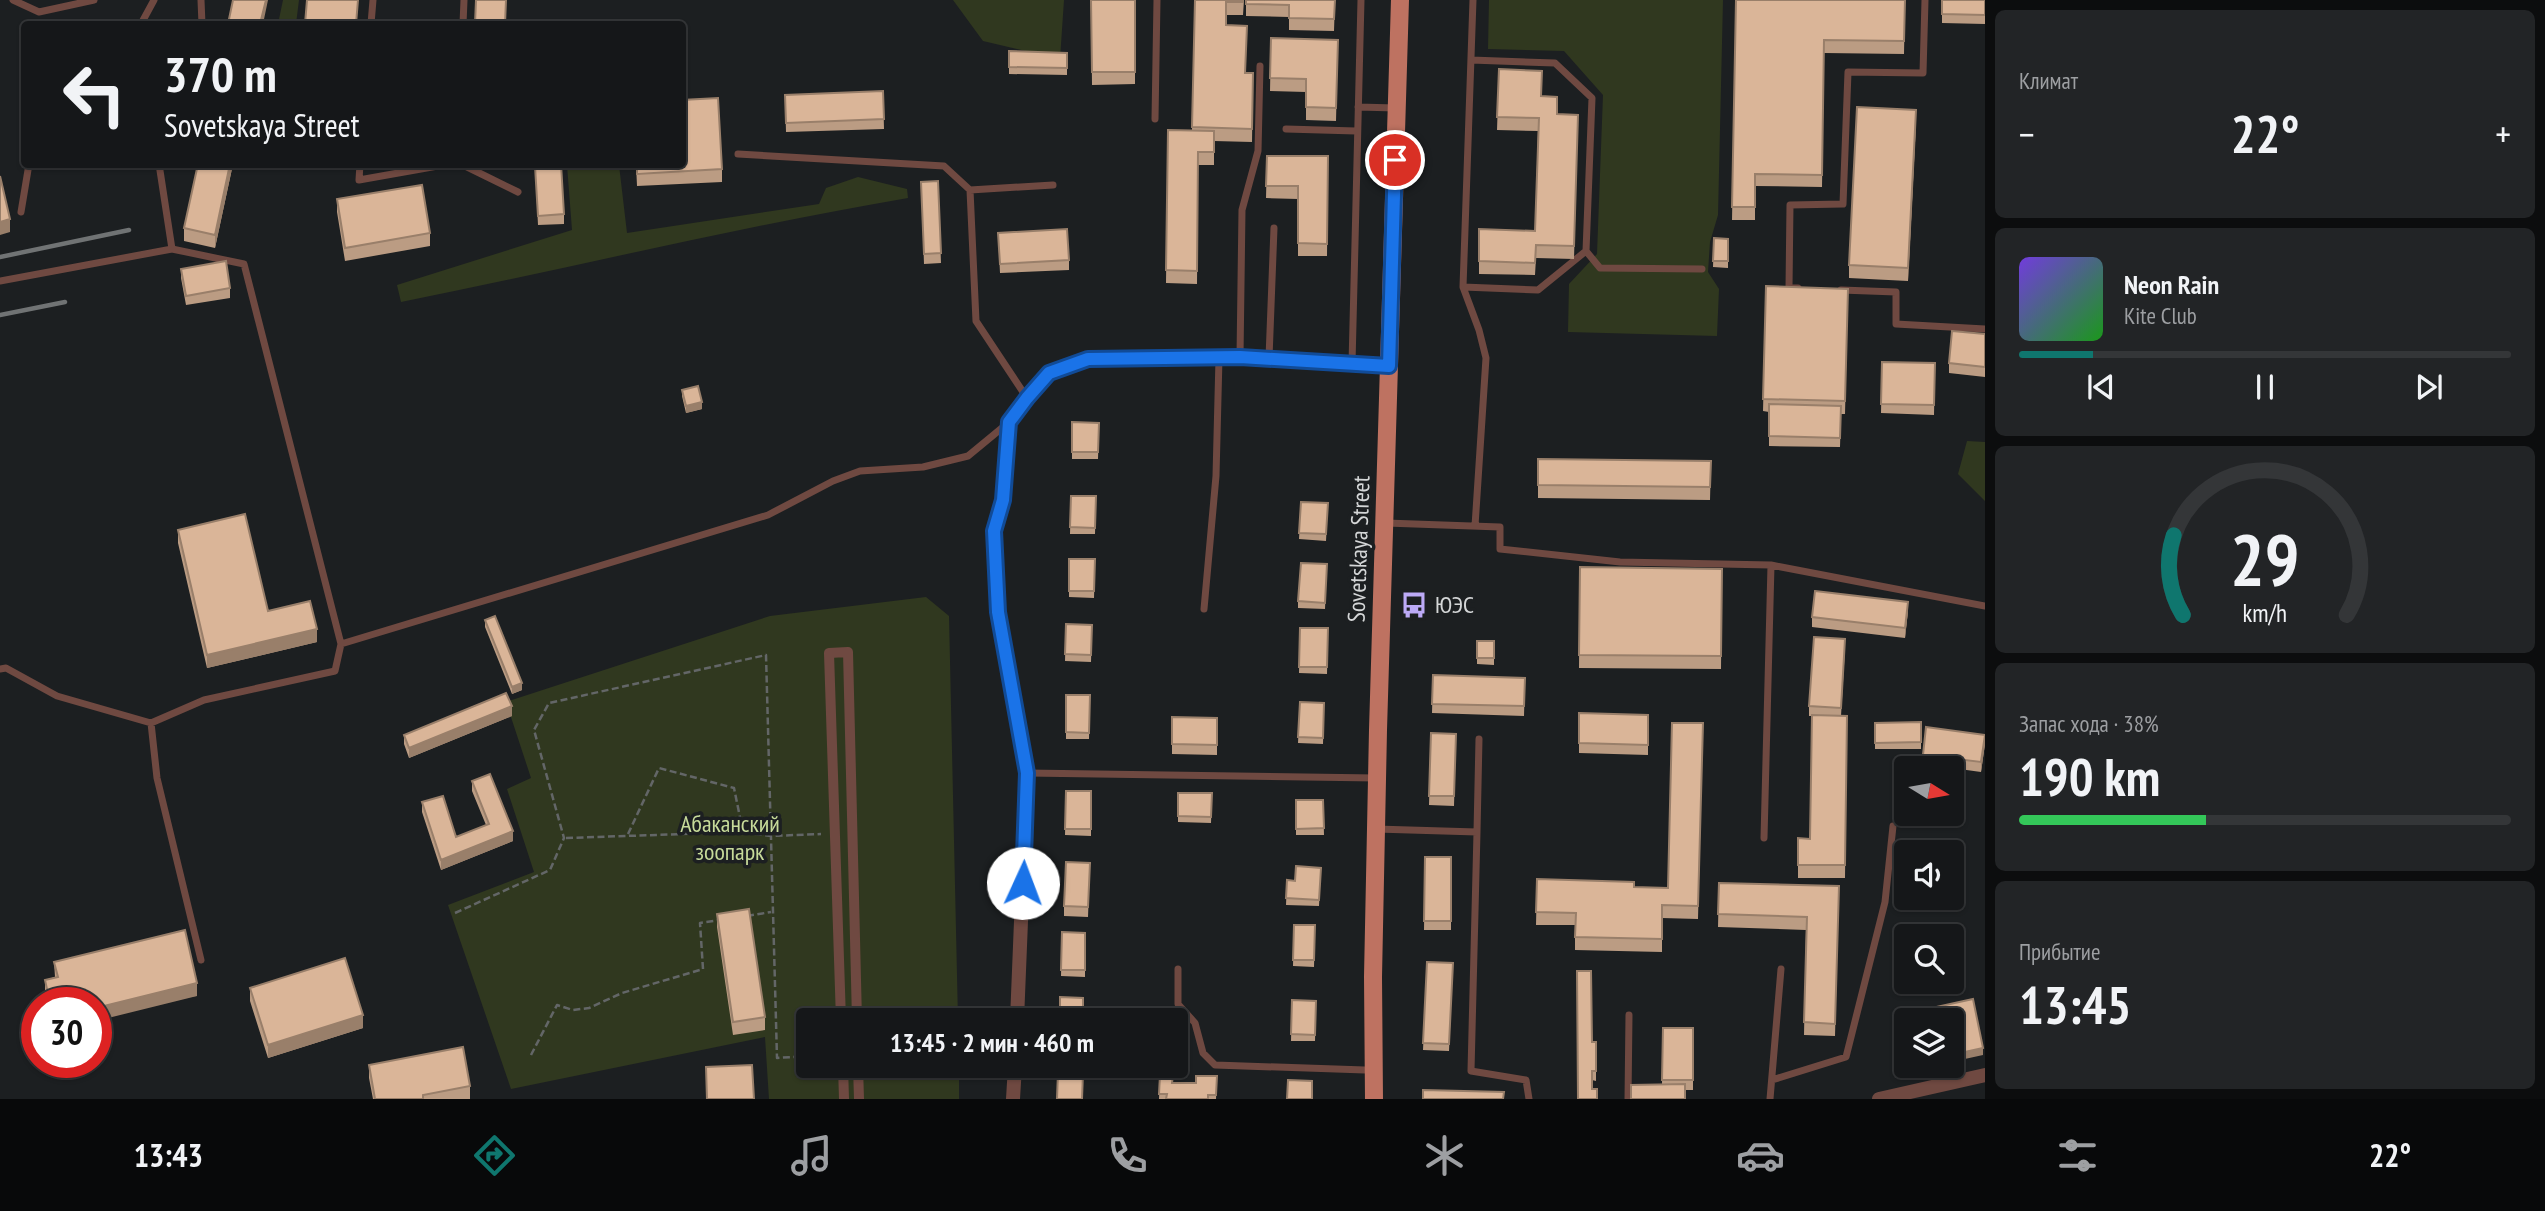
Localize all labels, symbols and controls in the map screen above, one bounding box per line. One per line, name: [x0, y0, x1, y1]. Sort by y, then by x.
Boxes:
text: 370 m: [164, 42, 277, 106]
icon: left: [49, 49, 140, 140]
text: Климат: [2019, 66, 2078, 95]
text: 22°: [2231, 100, 2299, 167]
text: Sovetskaya Street: [164, 104, 360, 146]
text: −: [2019, 109, 2035, 158]
text: +: [2495, 109, 2511, 158]
pin: [1365, 130, 1425, 190]
icon: arrive: [1376, 141, 1414, 179]
text: Neon Rain: [2124, 268, 2219, 301]
text: Kite Club: [2124, 301, 2197, 330]
icon: previous: [2082, 368, 2120, 406]
icon: pause: [2246, 368, 2284, 406]
icon: next: [2410, 368, 2448, 406]
street label: Sovetskaya Street: [1340, 475, 1377, 623]
text: 29: [2230, 512, 2300, 606]
place label: ЮЭС: [1435, 589, 1474, 620]
bus stop icon: ЮЭС: [1399, 590, 1429, 620]
text: km/h: [2243, 597, 2287, 629]
text: Запас хода · 38%: [2019, 709, 2159, 738]
text: 190 km: [2019, 743, 2160, 810]
north arrow: [1894, 756, 1964, 826]
map controls: [1894, 756, 1964, 1078]
park label: Абаканский зоопарк: [680, 808, 780, 867]
button: sound: [1894, 840, 1964, 910]
position arrow: [986, 846, 1060, 920]
button: search: [1894, 924, 1964, 994]
text: Прибытие: [2019, 937, 2100, 966]
text: 13:45: [2019, 971, 2131, 1038]
speed limit sign: 30: [21, 987, 112, 1078]
button: layers: [1894, 1008, 1964, 1078]
text: 13:45 · 2 мин · 460 m: [890, 1026, 1094, 1059]
icon: directions: [470, 1131, 519, 1180]
icon: music: [787, 1131, 836, 1180]
icon: phone: [1103, 1131, 1152, 1180]
icon: climate: [1420, 1131, 1469, 1180]
icon: car: [1736, 1131, 1785, 1180]
icon: filters: [2053, 1131, 2102, 1180]
text: 13:43: [134, 1134, 203, 1176]
text: 22°: [2369, 1134, 2411, 1176]

